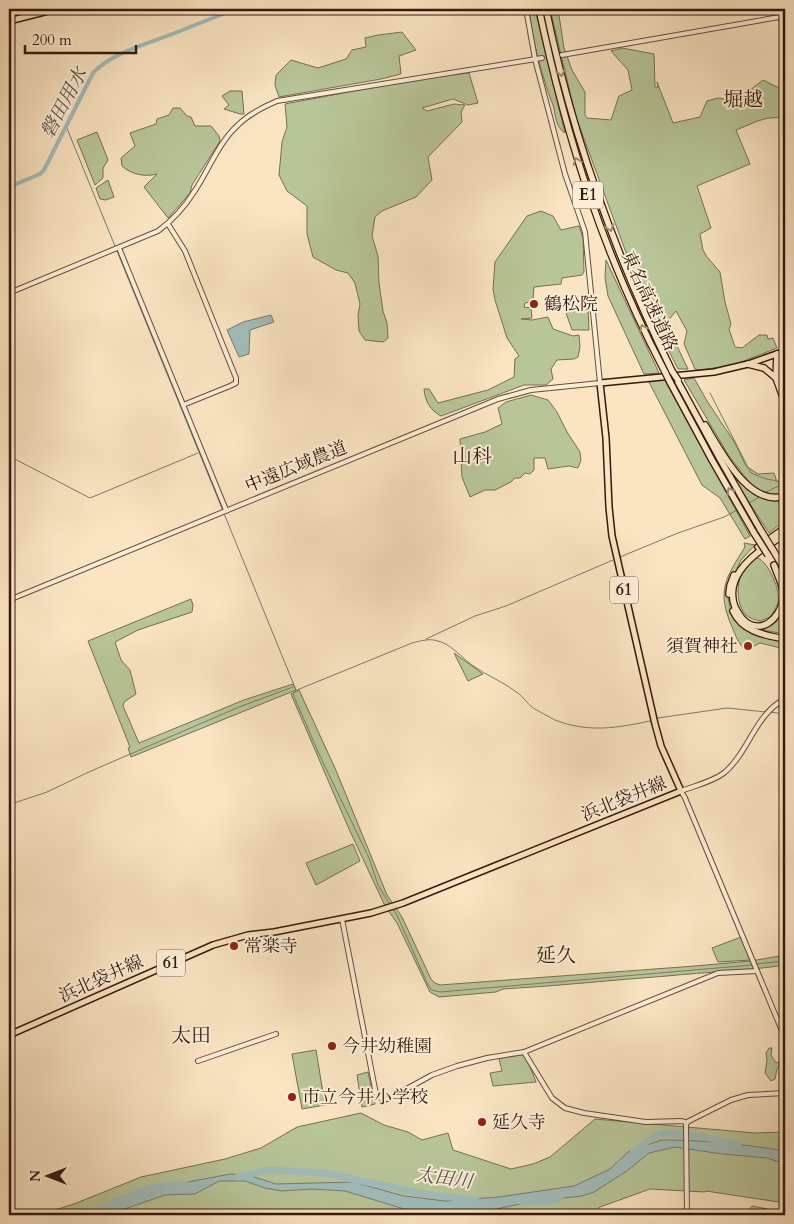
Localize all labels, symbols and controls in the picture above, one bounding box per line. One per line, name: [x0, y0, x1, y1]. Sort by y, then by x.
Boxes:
scale bar: [25, 22, 136, 54]
text: 200 m: [32, 30, 72, 50]
water label: 磐田用水: [35, 62, 94, 143]
one-way arrow: [555, 69, 566, 78]
district label: 堀越: [723, 86, 763, 113]
one-way arrow: [573, 157, 583, 166]
road number: E1: [573, 182, 603, 208]
one-way arrow: [604, 224, 614, 232]
street label: 東名高速道路: [615, 247, 683, 355]
place label: 鶴松院: [544, 292, 598, 317]
marker: 鶴松院: [528, 298, 540, 310]
one-way arrow: [639, 324, 649, 333]
street label: 中遠広域農道: [241, 435, 351, 499]
district label: 山科: [452, 443, 492, 470]
one-way arrow: [726, 487, 736, 496]
road number: 61: [610, 576, 638, 604]
place label: 須賀神社: [666, 634, 738, 659]
marker: 須賀神社: [742, 640, 754, 652]
street label: 浜北袋井線: [578, 771, 670, 827]
place label: 常楽寺: [244, 934, 298, 959]
marker: 常楽寺: [228, 940, 240, 952]
district label: 延久: [536, 942, 576, 969]
street label: 浜北袋井線: [55, 949, 147, 1009]
road number: 61: [157, 950, 185, 976]
district label: 太田: [171, 1022, 211, 1049]
place label: 今井幼稚園: [342, 1034, 432, 1059]
marker: 今井幼稚園: [326, 1040, 338, 1052]
place label: 市立今井小学校: [302, 1085, 428, 1110]
marker: 市立今井小学校: [286, 1091, 298, 1103]
place label: 延久寺: [492, 1110, 546, 1135]
marker: 延久寺: [476, 1116, 488, 1128]
north arrow: [22, 1152, 72, 1202]
water label: 太田川: [414, 1161, 476, 1195]
text: N: [26, 1170, 45, 1182]

